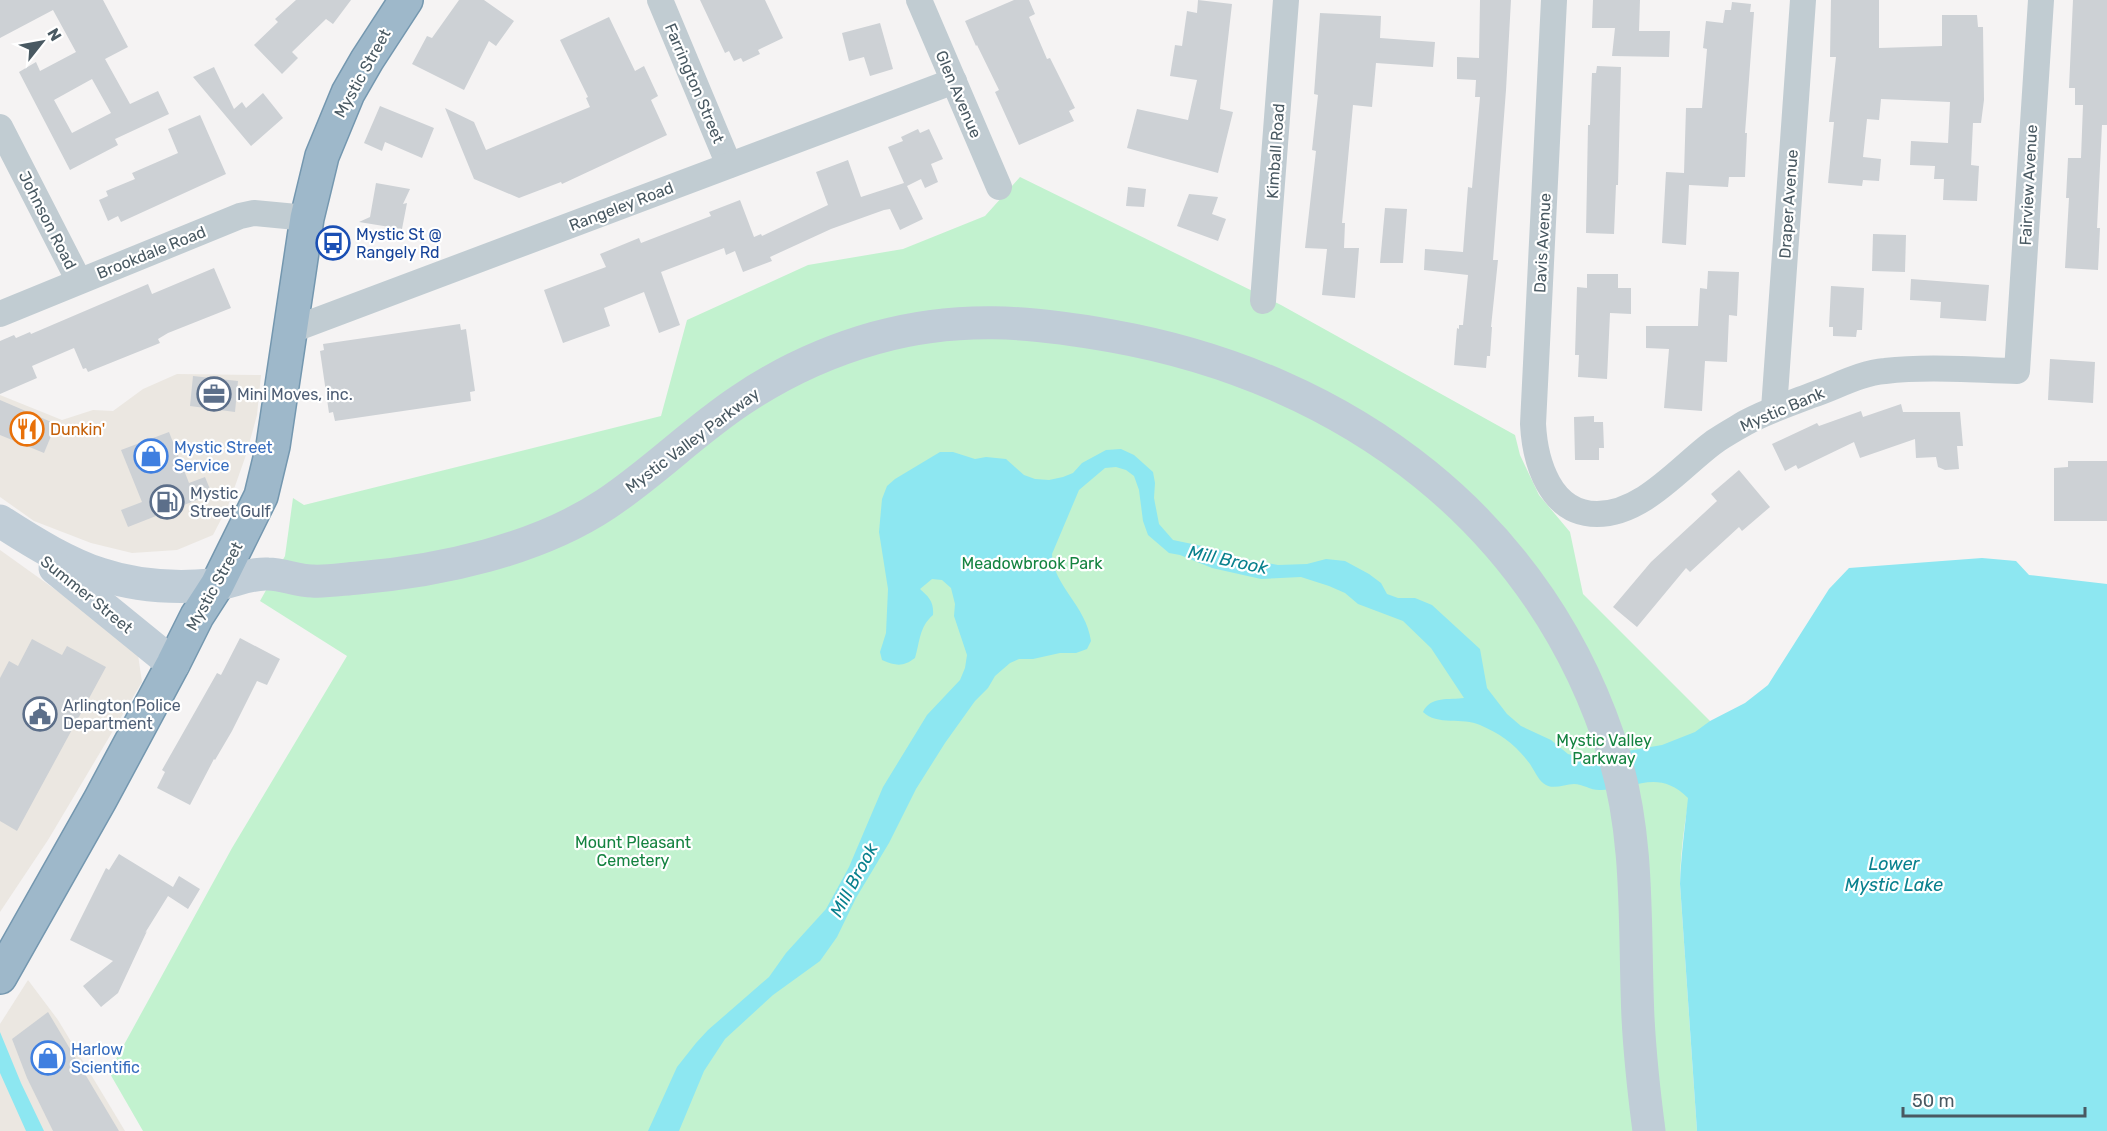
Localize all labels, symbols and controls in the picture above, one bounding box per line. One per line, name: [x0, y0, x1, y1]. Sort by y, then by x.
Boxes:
north arrow: [12, 12, 72, 72]
street label: Farrington Street: [661, 20, 728, 146]
text: N: [43, 25, 66, 44]
street label: Mystic Street: [330, 26, 395, 121]
street label: Glen Avenue: [932, 48, 985, 141]
street label: Kimball Road: [1263, 103, 1288, 199]
street label: Fairview Avenue: [2016, 124, 2041, 246]
street label: Draper Avenue: [1775, 149, 1802, 259]
street label: Johnson Road: [15, 168, 80, 273]
street label: Rangeley Road: [566, 178, 676, 235]
street label: Davis Avenue: [1530, 193, 1555, 294]
street label: Brookdale Road: [94, 222, 208, 283]
bus stop icon: Mystic St @ Rangely Rd: [315, 225, 351, 261]
place label: Mystic St @ Rangely Rd: [356, 225, 442, 262]
office icon: Mini Moves, inc.: [196, 376, 232, 412]
street label: Mystic Bank: [1737, 383, 1828, 436]
street label: Mystic Valley Parkway: [622, 384, 763, 497]
place label: Mini Moves, inc.: [237, 385, 353, 404]
restaurant icon: Dunkin': [9, 411, 45, 447]
place label: Dunkin': [50, 420, 105, 439]
shop icon: Mystic Street Service: [133, 438, 169, 474]
place label: Mystic Street Service: [174, 438, 273, 475]
fuel station icon: Mystic Street Gulf: [149, 484, 185, 520]
place label: Mystic Street Gulf: [190, 484, 272, 521]
street label: Mystic Street: [182, 539, 247, 634]
water label: Mill Brook: [1186, 541, 1270, 579]
street label: Summer Street: [37, 551, 137, 637]
park label: Meadowbrook Park: [962, 554, 1103, 573]
public building icon: Arlington Police Department: [22, 696, 58, 732]
place label: Arlington Police Department: [63, 696, 181, 733]
park label: Mystic Valley Parkway: [1556, 731, 1652, 768]
park label: Mount Pleasant Cemetery: [575, 833, 691, 870]
water label: Mill Brook: [825, 839, 883, 921]
water label: Lower Mystic Lake: [1845, 853, 1943, 896]
shop icon: Harlow Scientific: [30, 1040, 66, 1076]
place label: Harlow Scientific: [71, 1040, 140, 1077]
scale bar: [1903, 1080, 2084, 1118]
text: 50 m: [1912, 1090, 1955, 1112]

